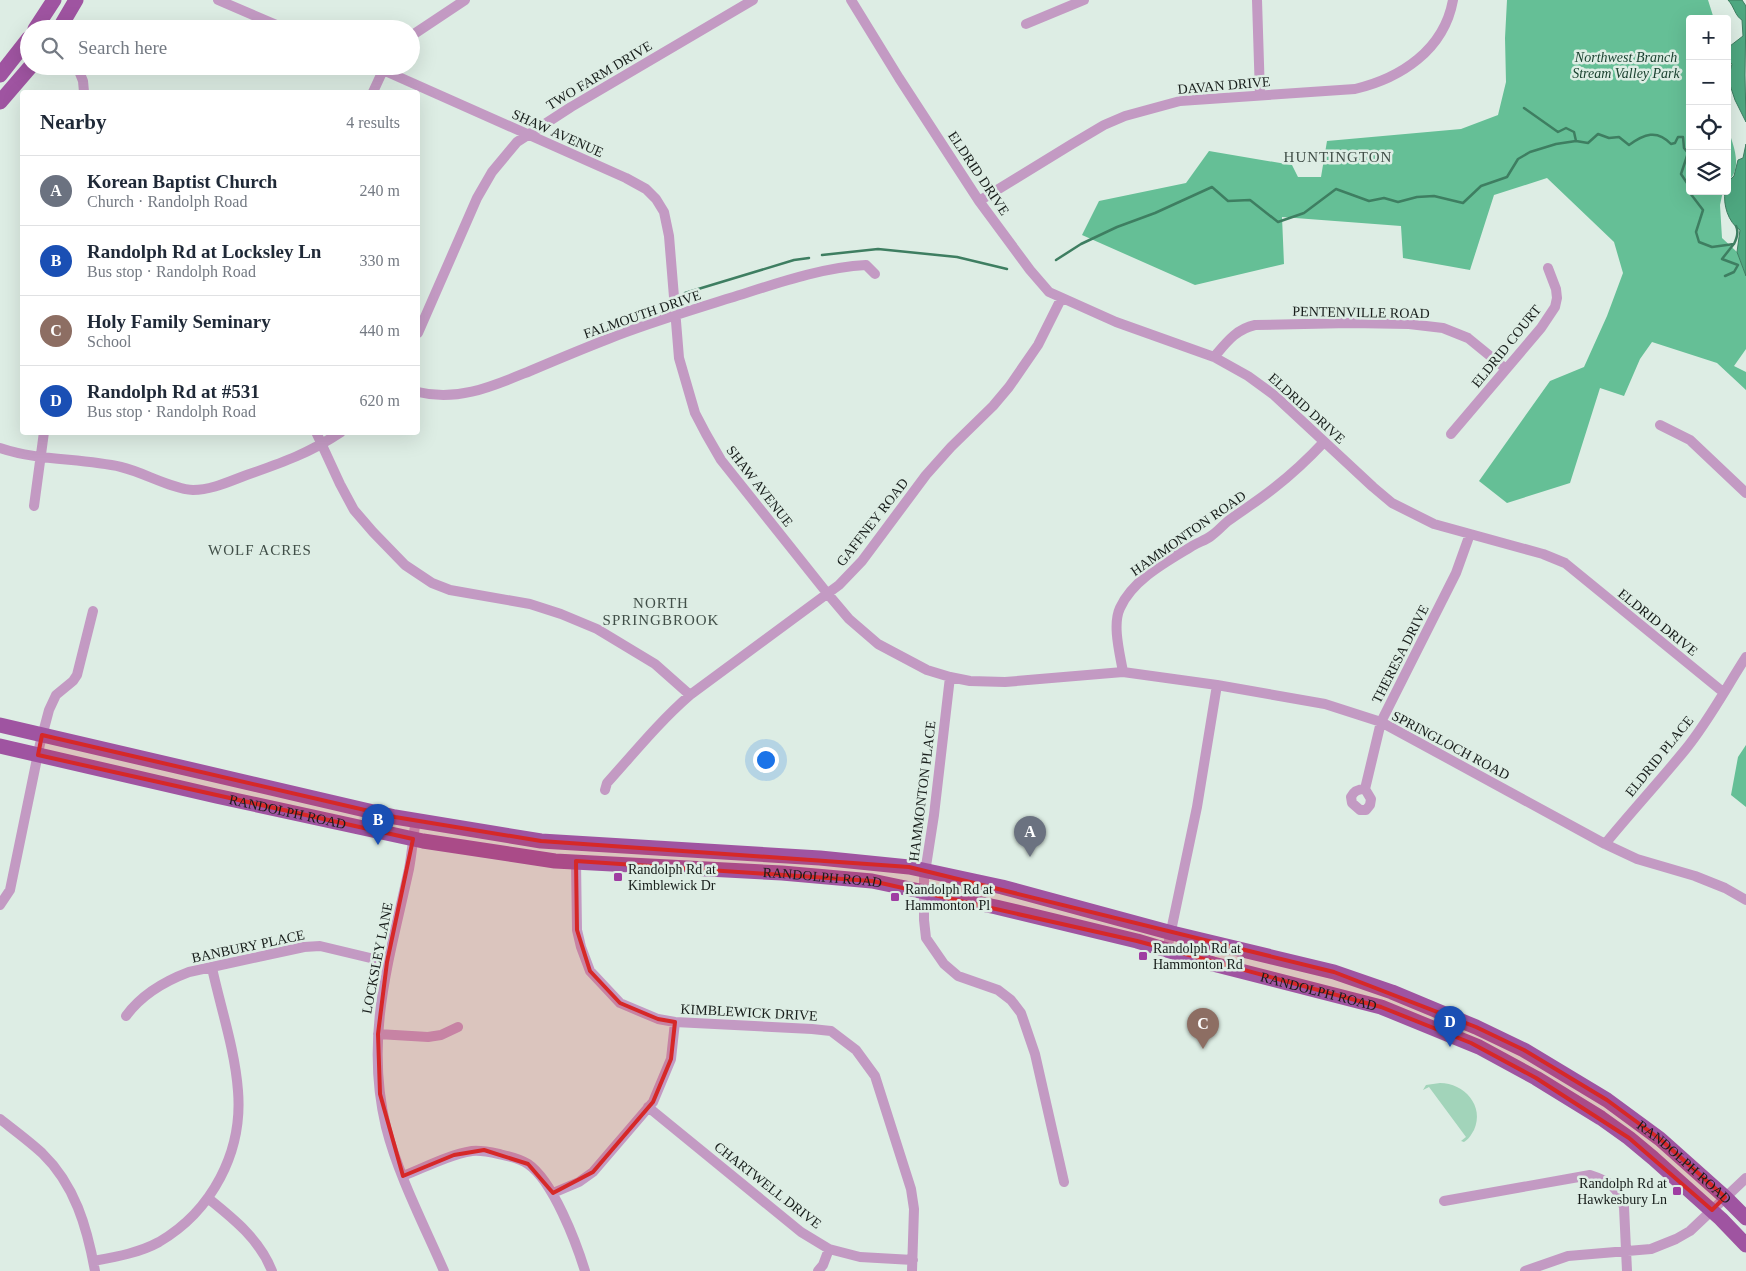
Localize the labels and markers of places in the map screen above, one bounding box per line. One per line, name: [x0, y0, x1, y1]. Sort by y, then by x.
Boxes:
pin: B: [362, 804, 394, 845]
pin: A: [1014, 816, 1046, 857]
place label: Randolph Rd at Kimblewick Dr: [628, 862, 716, 893]
marker: Randolph Rd at Kimblewick Dr: [612, 871, 624, 883]
place label: Randolph Rd at Hammonton Pl: [905, 882, 993, 913]
marker: Randolph Rd at Hammonton Pl: [889, 891, 901, 903]
place label: Randolph Rd at Hammonton Rd: [1153, 941, 1243, 972]
marker: Randolph Rd at Hammonton Rd: [1137, 950, 1149, 962]
pin: D: [1434, 1006, 1466, 1047]
pin: C: [1187, 1008, 1219, 1049]
place label: Randolph Rd at Hawkesbury Ln: [1577, 1176, 1667, 1207]
marker: Randolph Rd at Hawkesbury Ln: [1671, 1185, 1683, 1197]

